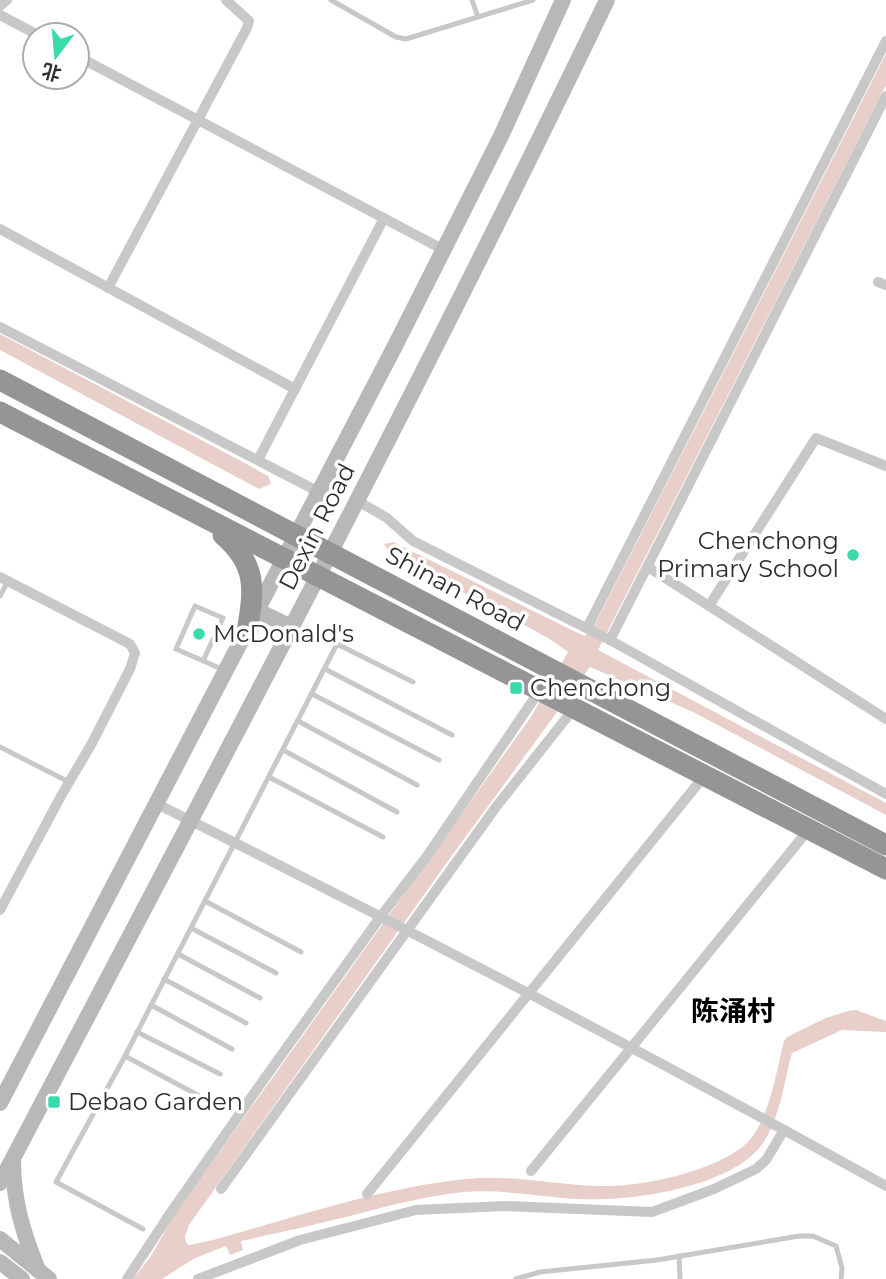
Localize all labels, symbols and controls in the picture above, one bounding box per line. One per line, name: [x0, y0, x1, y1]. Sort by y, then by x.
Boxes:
north arrow: [21, 21, 91, 91]
text: 北: [39, 58, 64, 86]
street label: Dexin Road: [272, 458, 361, 595]
place label: Chenchong Primary School: [657, 526, 839, 583]
street label: Shinan Road: [381, 540, 530, 637]
marker: Chenchong Primary School: [845, 547, 861, 563]
place label: McDonald's: [213, 619, 354, 648]
marker: McDonald's: [191, 626, 207, 642]
place label: Chenchong: [530, 673, 671, 702]
marker: Chenchong: [508, 680, 524, 696]
district label: 陈涌村: [691, 994, 775, 1028]
place label: Debao Garden: [68, 1087, 243, 1116]
marker: Debao Garden: [46, 1094, 62, 1110]

